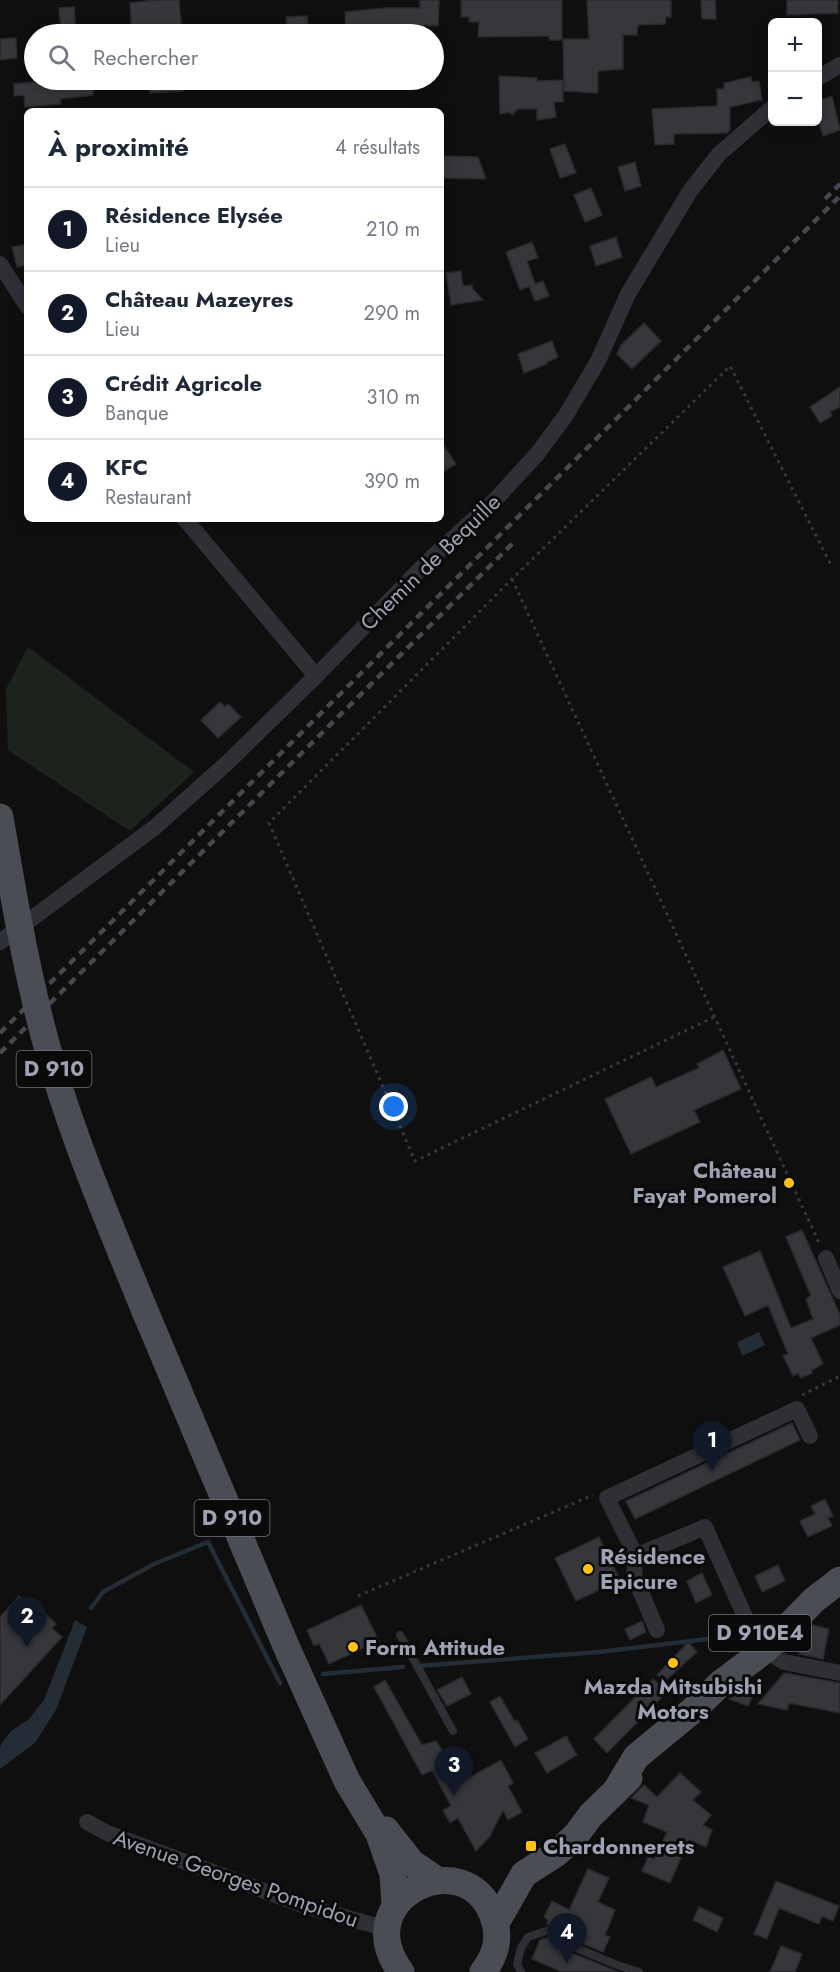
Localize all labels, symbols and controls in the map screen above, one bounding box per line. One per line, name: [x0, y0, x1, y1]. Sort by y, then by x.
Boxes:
map controls: [768, 18, 822, 126]
button: +: [768, 18, 822, 72]
search box: [24, 24, 444, 90]
icon: search: [45, 41, 78, 74]
text: Rechercher: [93, 41, 198, 73]
button: −: [768, 72, 822, 126]
text: À proximité: [48, 128, 189, 166]
text: 4 résultats: [335, 133, 420, 162]
text: Résidence Elysée: [105, 199, 283, 231]
text: 1: [62, 215, 73, 244]
text: 210 m: [366, 215, 420, 244]
text: Lieu: [105, 231, 140, 260]
text: Château Mazeyres: [105, 283, 293, 315]
text: 2: [61, 299, 74, 328]
text: 290 m: [364, 299, 420, 328]
text: Lieu: [105, 315, 140, 344]
text: Crédit Agricole: [105, 367, 262, 399]
text: 3: [61, 383, 74, 412]
text: 310 m: [366, 383, 420, 412]
text: Banque: [105, 399, 168, 428]
text: KFC: [105, 451, 148, 483]
text: 4: [61, 467, 74, 496]
text: 390 m: [364, 467, 420, 496]
text: Restaurant: [105, 483, 191, 512]
street label: Chemin de Bequille: [353, 486, 507, 638]
road number: D 910: [16, 1051, 92, 1087]
your location: [379, 1092, 408, 1121]
place label: Château Fayat Pomerol: [633, 1154, 777, 1211]
marker: Château Fayat Pomerol: [782, 1176, 796, 1190]
pin: 1: [692, 1422, 732, 1471]
road number: D 910: [194, 1500, 270, 1536]
place label: Résidence Epicure: [600, 1540, 705, 1597]
marker: Résidence Epicure: [581, 1562, 595, 1576]
pin: 2: [8, 1598, 46, 1647]
road number: D 910E4: [709, 1615, 811, 1651]
place label: Form Attitude: [365, 1631, 505, 1663]
marker: Form Attitude: [346, 1640, 360, 1654]
marker: Mazda Mitsubishi Motors: [666, 1656, 680, 1670]
place label: Mazda Mitsubishi Motors: [584, 1670, 762, 1727]
pin: 3: [434, 1746, 474, 1796]
street label: Avenue Georges Pompidou: [109, 1821, 363, 1935]
place label: Chardonnerets: [543, 1830, 695, 1862]
marker: Chardonnerets: [524, 1839, 538, 1853]
pin: 4: [548, 1914, 586, 1963]

